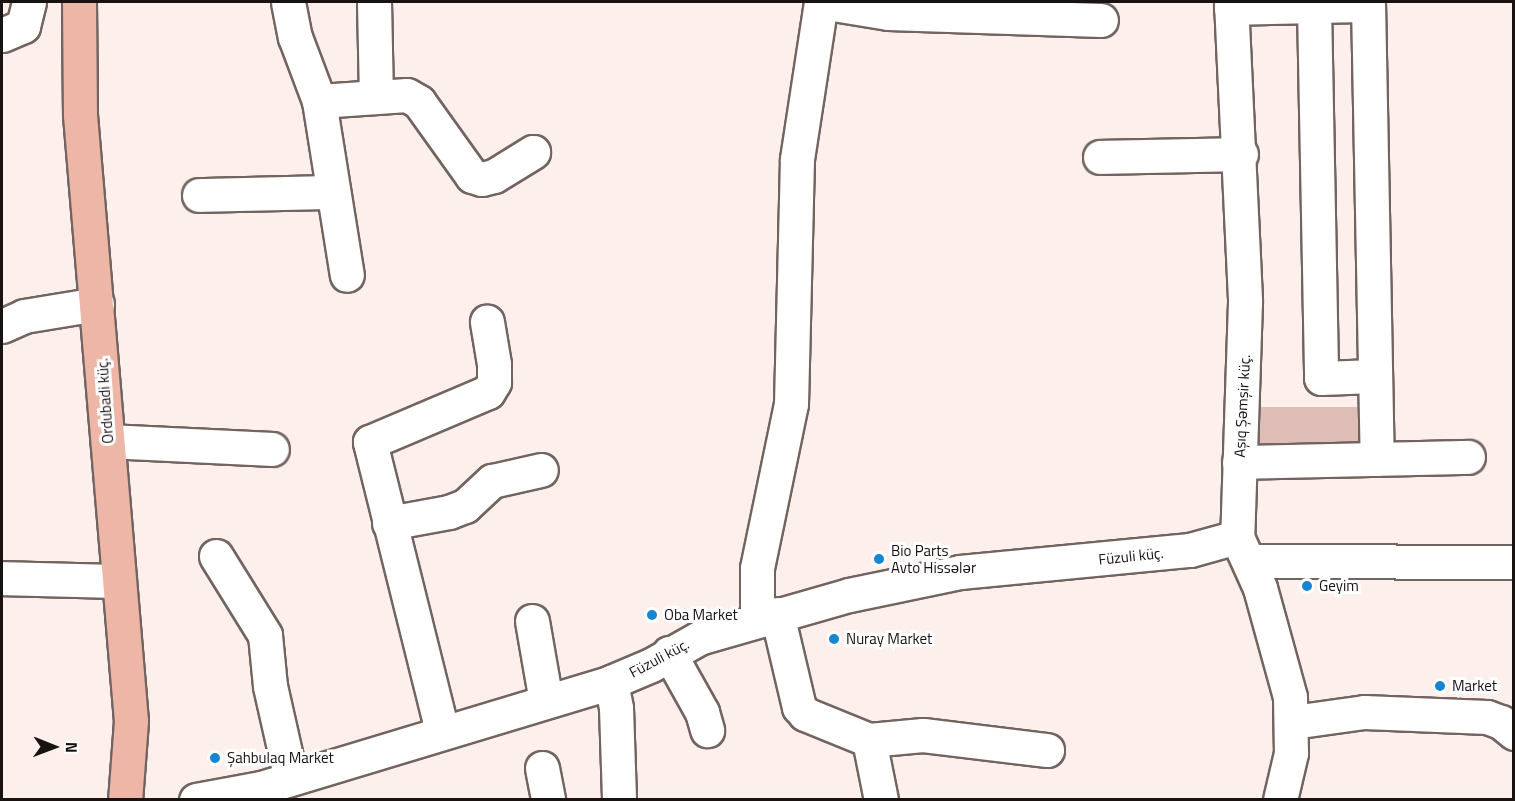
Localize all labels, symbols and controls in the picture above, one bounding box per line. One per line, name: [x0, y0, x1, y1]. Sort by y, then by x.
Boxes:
street label: Aşıq Şəmşir küç.: [1230, 354, 1254, 458]
street label: Ordubadi küç.: [93, 358, 117, 444]
place label: Bio Parts Avto Hissələr: [891, 541, 976, 576]
street label: Füzuli küç.: [1098, 544, 1164, 568]
marker: Bio Parts Avto Hissələr: [872, 552, 886, 566]
place label: Geyim: [1319, 577, 1359, 595]
marker: Geyim: [1300, 579, 1314, 593]
place label: Oba Market: [664, 606, 738, 624]
marker: Oba Market: [645, 608, 659, 622]
place label: Nuray Market: [846, 630, 932, 648]
marker: Nuray Market: [827, 632, 841, 646]
street label: Füzuli küç.: [626, 635, 692, 681]
place label: Market: [1452, 677, 1497, 695]
marker: Market: [1433, 679, 1447, 693]
north arrow: [24, 717, 84, 777]
text: N: [60, 742, 84, 753]
place label: Şahbulaq Market: [227, 749, 334, 767]
marker: Şahbulaq Market: [208, 751, 222, 765]

